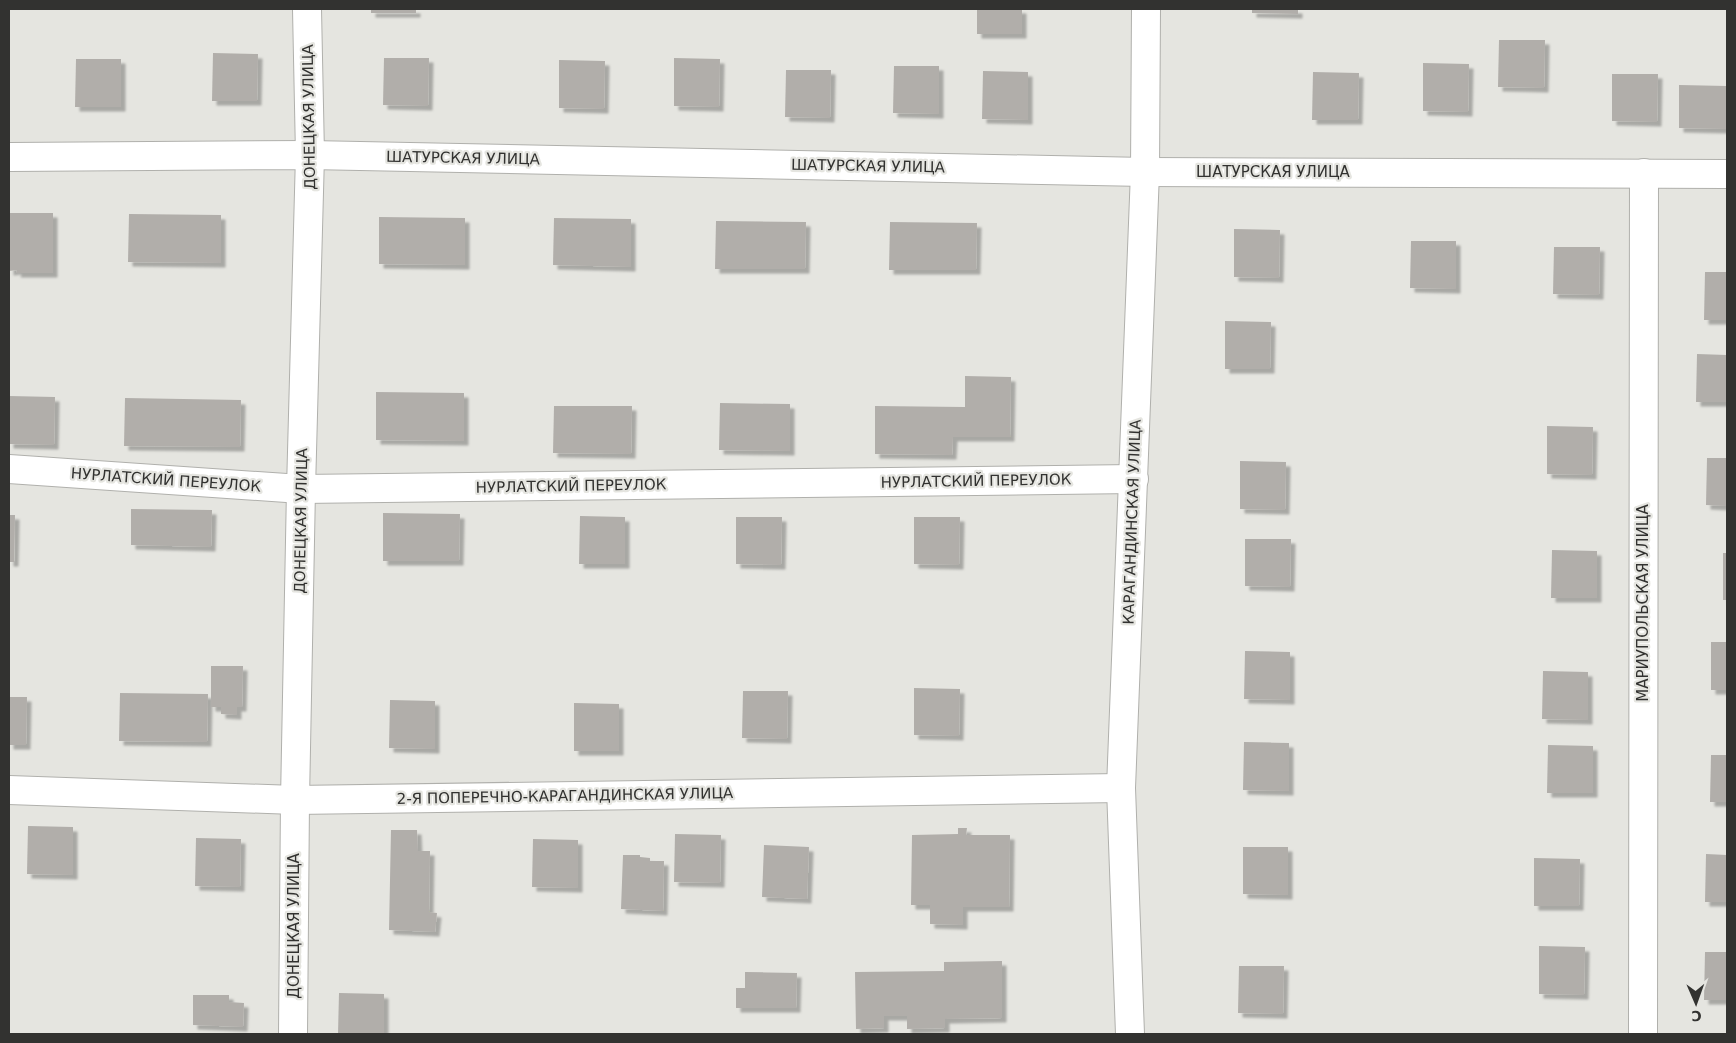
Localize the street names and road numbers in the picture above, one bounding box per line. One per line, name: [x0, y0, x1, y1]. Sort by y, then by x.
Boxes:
street label: ДОНЕЦКАЯ УЛИЦА: [299, 43, 319, 190]
street label: ШАТУРСКАЯ УЛИЦА: [386, 148, 541, 168]
street label: ШАТУРСКАЯ УЛИЦА: [791, 156, 946, 176]
street label: ШАТУРСКАЯ УЛИЦА: [1196, 163, 1351, 181]
street label: КАРАГАНДИНСКАЯ УЛИЦА: [1119, 418, 1145, 625]
street label: ДОНЕЦКАЯ УЛИЦА: [291, 447, 311, 594]
street label: НУРЛАТСКИЙ ПЕРЕУЛОК: [70, 463, 262, 496]
street label: НУРЛАТСКИЙ ПЕРЕУЛОК: [881, 469, 1072, 492]
street label: НУРЛАТСКИЙ ПЕРЕУЛОК: [476, 474, 667, 497]
street label: МАРИУПОЛЬСКАЯ УЛИЦА: [1634, 504, 1652, 702]
street label: 2-Я ПОПЕРЕЧНО-КАРАГАНДИНСКАЯ УЛИЦА: [397, 784, 734, 808]
street label: ДОНЕЦКАЯ УЛИЦА: [285, 852, 303, 999]

